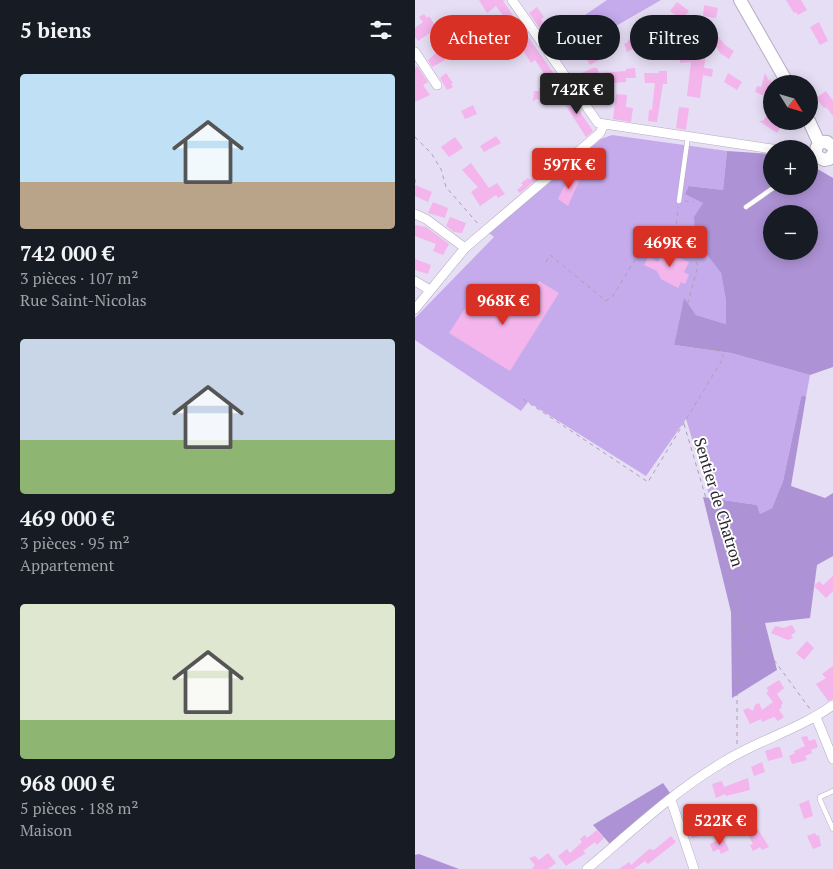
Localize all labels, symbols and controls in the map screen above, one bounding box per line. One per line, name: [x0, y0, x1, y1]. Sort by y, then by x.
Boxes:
chip: Acheter: [430, 15, 528, 60]
chip: Louer: [538, 15, 620, 60]
chip: Filtres: [630, 15, 718, 60]
text: 5 biens: [20, 16, 91, 44]
icon: filters: [367, 16, 395, 44]
pin: 742K €: [536, 72, 618, 115]
north arrow: [763, 75, 817, 130]
map controls: [763, 75, 818, 260]
text: 742K €: [551, 78, 603, 100]
icon: home: [163, 107, 253, 197]
button: +: [763, 140, 818, 195]
pin: 597K €: [528, 148, 610, 190]
text: 597K €: [543, 153, 595, 175]
button: −: [763, 205, 818, 260]
pin: 469K €: [629, 226, 711, 268]
text: 469K €: [644, 231, 696, 253]
text: 742 000 €: [20, 239, 114, 267]
text: 3 pièces · 107 m²: [20, 267, 138, 289]
pin: 968K €: [462, 284, 544, 326]
text: Rue Saint-Nicolas: [20, 289, 147, 311]
text: 968K €: [477, 289, 529, 311]
icon: home: [163, 372, 253, 462]
street label: Sentier de Chatron: [689, 435, 749, 570]
text: 469 000 €: [20, 504, 114, 532]
text: 3 pièces · 95 m²: [20, 532, 130, 554]
text: Appartement: [20, 554, 115, 576]
icon: home: [163, 637, 253, 727]
text: 968 000 €: [20, 769, 114, 797]
text: 5 pièces · 188 m²: [20, 797, 138, 819]
pin: 522K €: [679, 804, 761, 846]
text: 522K €: [694, 809, 746, 831]
text: Maison: [20, 819, 72, 841]

